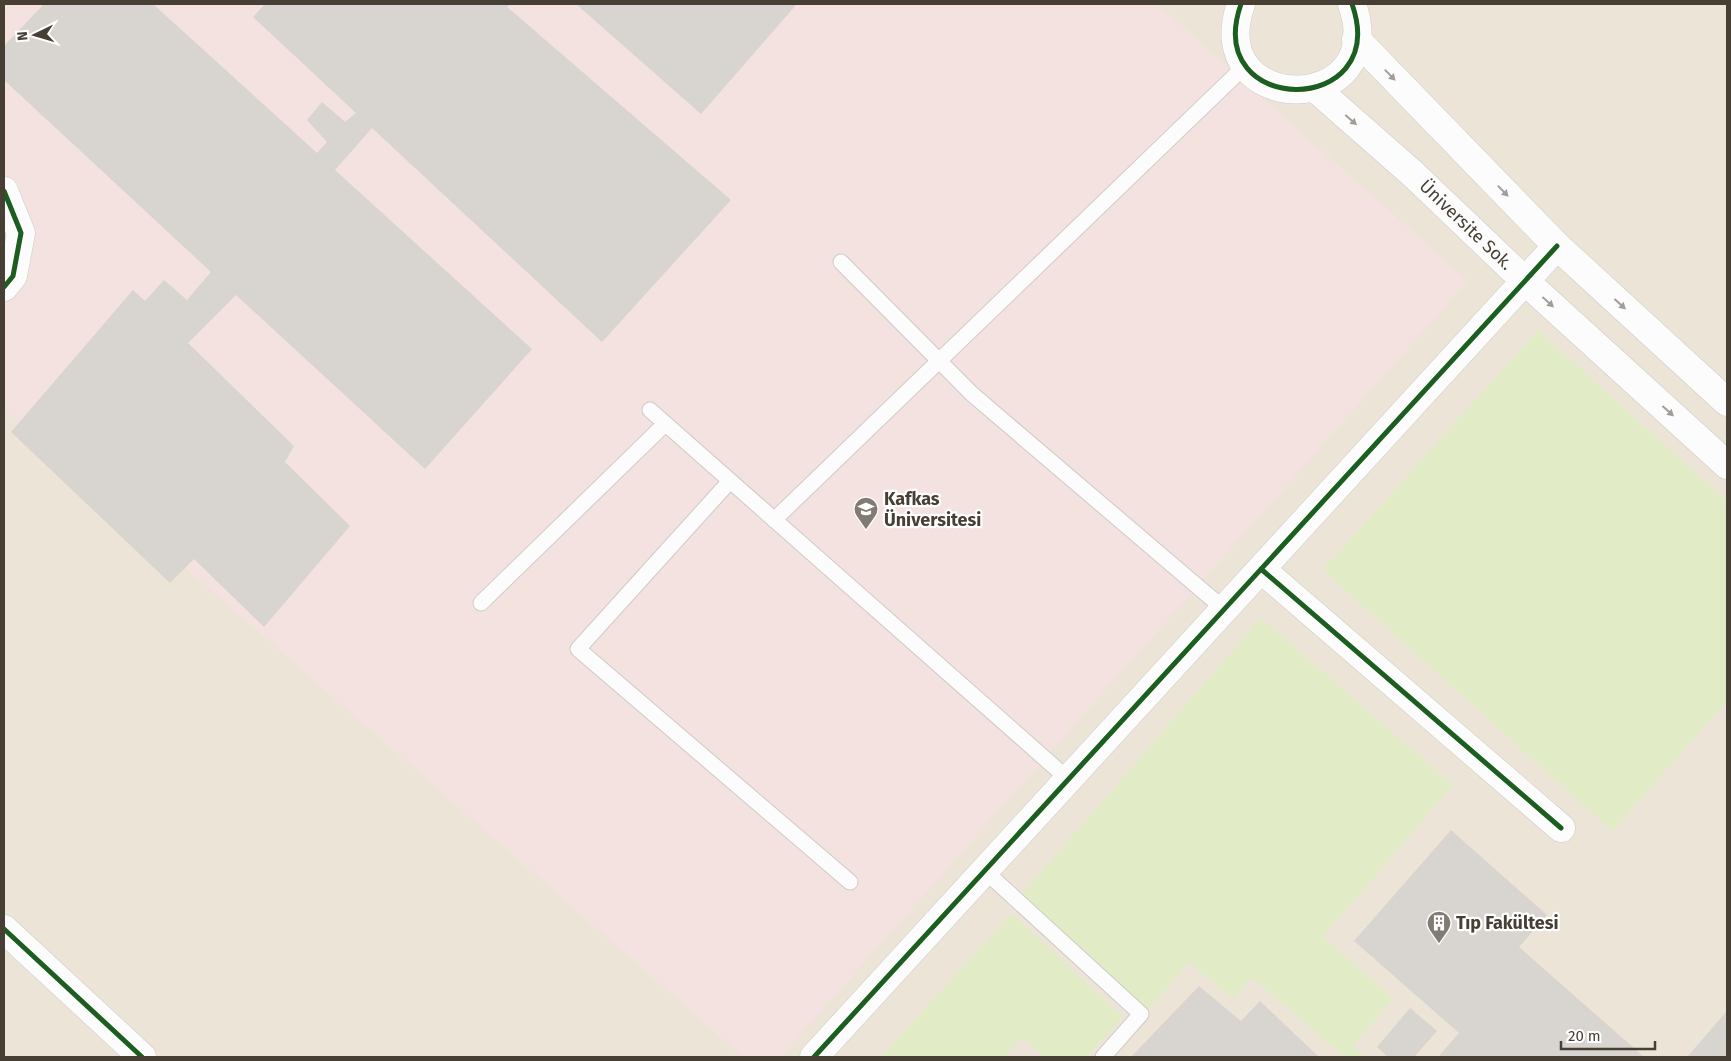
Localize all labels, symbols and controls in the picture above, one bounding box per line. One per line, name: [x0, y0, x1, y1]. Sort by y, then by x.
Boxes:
north arrow: [10, 10, 60, 60]
text: N: [14, 31, 31, 41]
one-way arrow: [1384, 68, 1396, 80]
one-way arrow: [1345, 114, 1357, 126]
street label: Üniversite Sok.: [1415, 175, 1518, 275]
one-way arrow: [1497, 185, 1509, 197]
one-way arrow: [1541, 296, 1554, 307]
one-way arrow: [1614, 298, 1626, 310]
one-way arrow: [1661, 405, 1673, 417]
place label: Kafkas Üniversitesi: [884, 488, 981, 531]
school or university icon: Kafkas Üniversitesi: [853, 496, 879, 530]
building icon: Tıp Fakültesi: [1426, 910, 1452, 944]
place label: Tıp Fakültesi: [1456, 912, 1559, 934]
scale bar: [1561, 1018, 1655, 1050]
text: 20 m: [1568, 1027, 1601, 1045]

